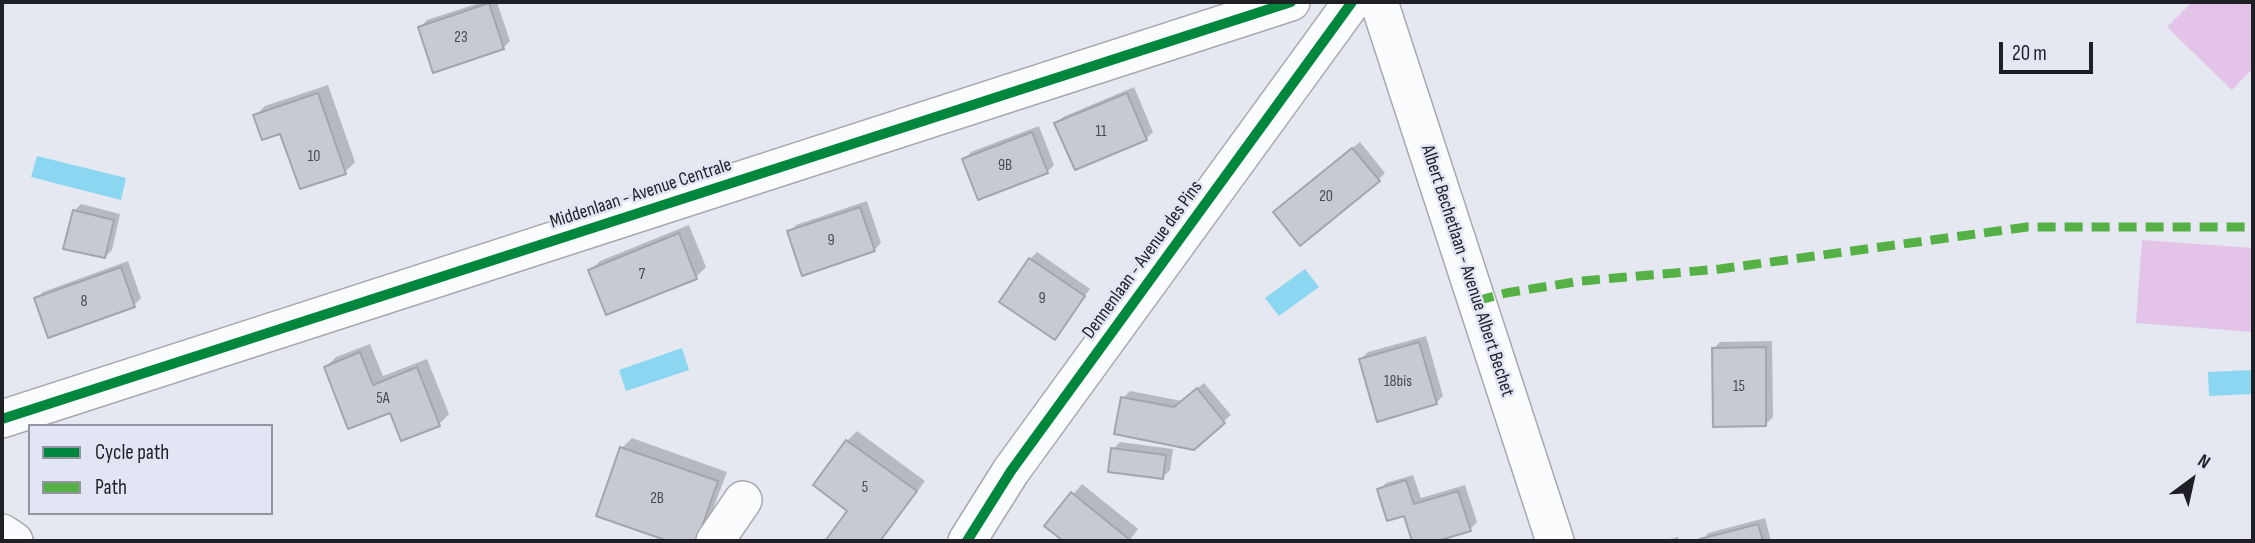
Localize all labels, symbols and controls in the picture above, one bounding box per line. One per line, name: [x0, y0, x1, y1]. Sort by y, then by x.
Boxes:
house number: 23: [454, 28, 468, 48]
scale bar: [2003, 28, 2098, 72]
text: 20 m: [2012, 41, 2047, 66]
house number: 11: [1095, 122, 1107, 142]
street label: Albert Bechetlaan - Avenue Albert Bechet: [1416, 142, 1518, 400]
house number: 10: [308, 147, 320, 167]
street label: Middenlaan - Avenue Centrale: [547, 154, 735, 234]
house number: 9B: [998, 156, 1012, 176]
street label: Dennenlaan - Avenue des Pins: [1078, 177, 1208, 343]
house number: 20: [1319, 187, 1333, 207]
house number: 9: [827, 231, 835, 251]
house number: 7: [639, 265, 645, 285]
house number: 9: [1038, 289, 1046, 309]
house number: 8: [80, 292, 88, 312]
house number: 18bis: [1384, 372, 1412, 392]
house number: 15: [1733, 377, 1745, 397]
house number: 5A: [376, 389, 390, 409]
legend: [28, 424, 273, 515]
text: Cycle path: [95, 440, 169, 465]
north arrow: [2157, 445, 2227, 515]
text: N: [2193, 450, 2214, 474]
text: Path: [95, 475, 127, 500]
house number: 5: [862, 478, 868, 498]
house number: 2B: [650, 489, 664, 509]

